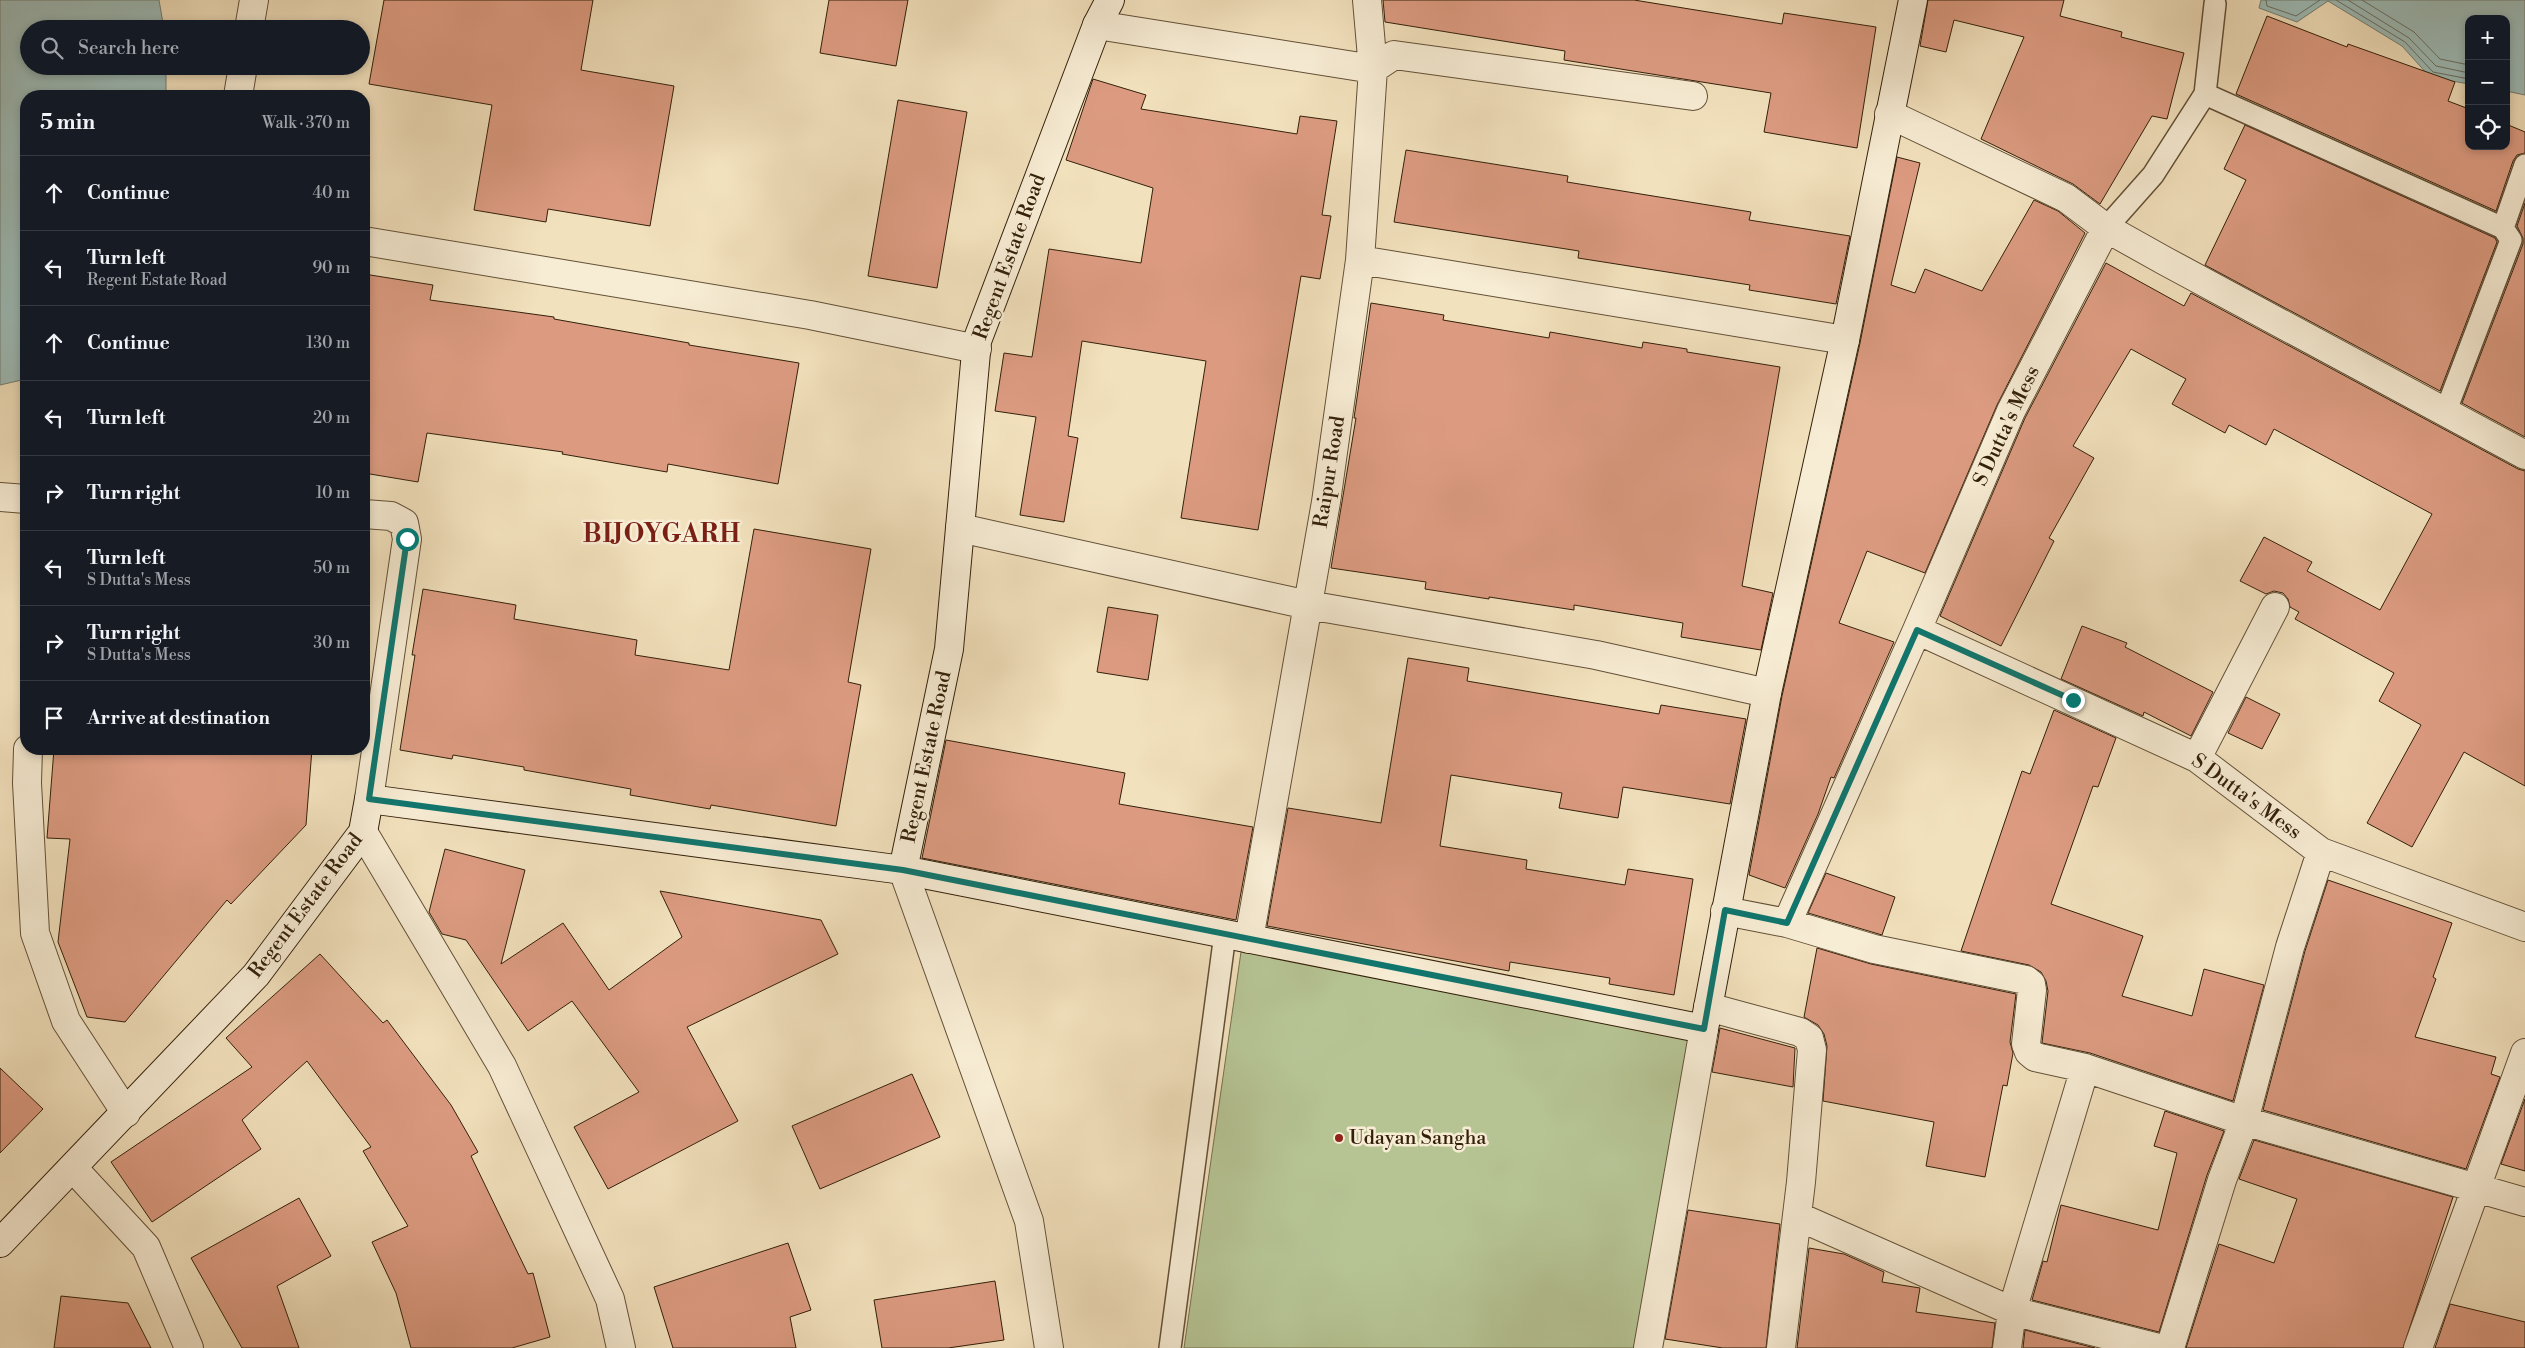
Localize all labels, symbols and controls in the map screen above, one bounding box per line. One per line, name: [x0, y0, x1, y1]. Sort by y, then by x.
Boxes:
map controls: [2465, 15, 2510, 150]
button: +: [2465, 15, 2510, 60]
search box: [20, 20, 370, 75]
icon: search: [38, 34, 66, 62]
text: Search here: [78, 36, 179, 60]
button: −: [2465, 60, 2510, 105]
button: locate: [2465, 105, 2510, 150]
text: 5 min: [40, 110, 95, 136]
text: Walk · 370 m: [262, 113, 350, 133]
street label: Regent Estate Road: [968, 170, 1052, 343]
icon: ahead: [40, 179, 68, 207]
text: Continue: [87, 181, 170, 205]
text: 40 m: [313, 183, 350, 203]
text: Turn left: [87, 246, 166, 270]
icon: left: [40, 254, 68, 282]
text: 90 m: [312, 258, 350, 278]
text: Regent Estate Road: [87, 270, 227, 290]
icon: ahead: [40, 329, 68, 357]
text: Continue: [87, 331, 170, 355]
text: 130 m: [306, 333, 350, 353]
street label: S Dutta's Mess: [1968, 362, 2046, 490]
icon: left: [40, 404, 68, 432]
text: Turn left: [87, 406, 166, 430]
text: 20 m: [313, 408, 350, 428]
street label: Raipur Road: [1309, 414, 1351, 530]
icon: right: [40, 479, 68, 507]
text: Turn right: [87, 481, 180, 505]
text: 10 m: [316, 483, 350, 503]
district label: BIJOYGARH: [583, 519, 741, 550]
route start: [396, 528, 419, 551]
text: Turn left: [87, 546, 166, 570]
icon: left: [40, 554, 68, 582]
text: 50 m: [313, 558, 350, 578]
text: S Dutta's Mess: [87, 570, 191, 590]
text: Turn right: [87, 621, 180, 645]
icon: right: [40, 629, 68, 657]
text: 30 m: [313, 633, 350, 653]
text: S Dutta's Mess: [87, 645, 191, 665]
street label: Regent Estate Road: [897, 668, 958, 845]
route end: [2062, 689, 2085, 712]
icon: arrive: [40, 704, 68, 732]
text: Arrive at destination: [87, 706, 270, 730]
street label: S Dutta's Mess: [2186, 749, 2306, 845]
street label: Regent Estate Road: [243, 828, 369, 983]
place label: Udayan Sangha: [1349, 1126, 1487, 1151]
marker: Udayan Sangha: [1333, 1132, 1345, 1144]

